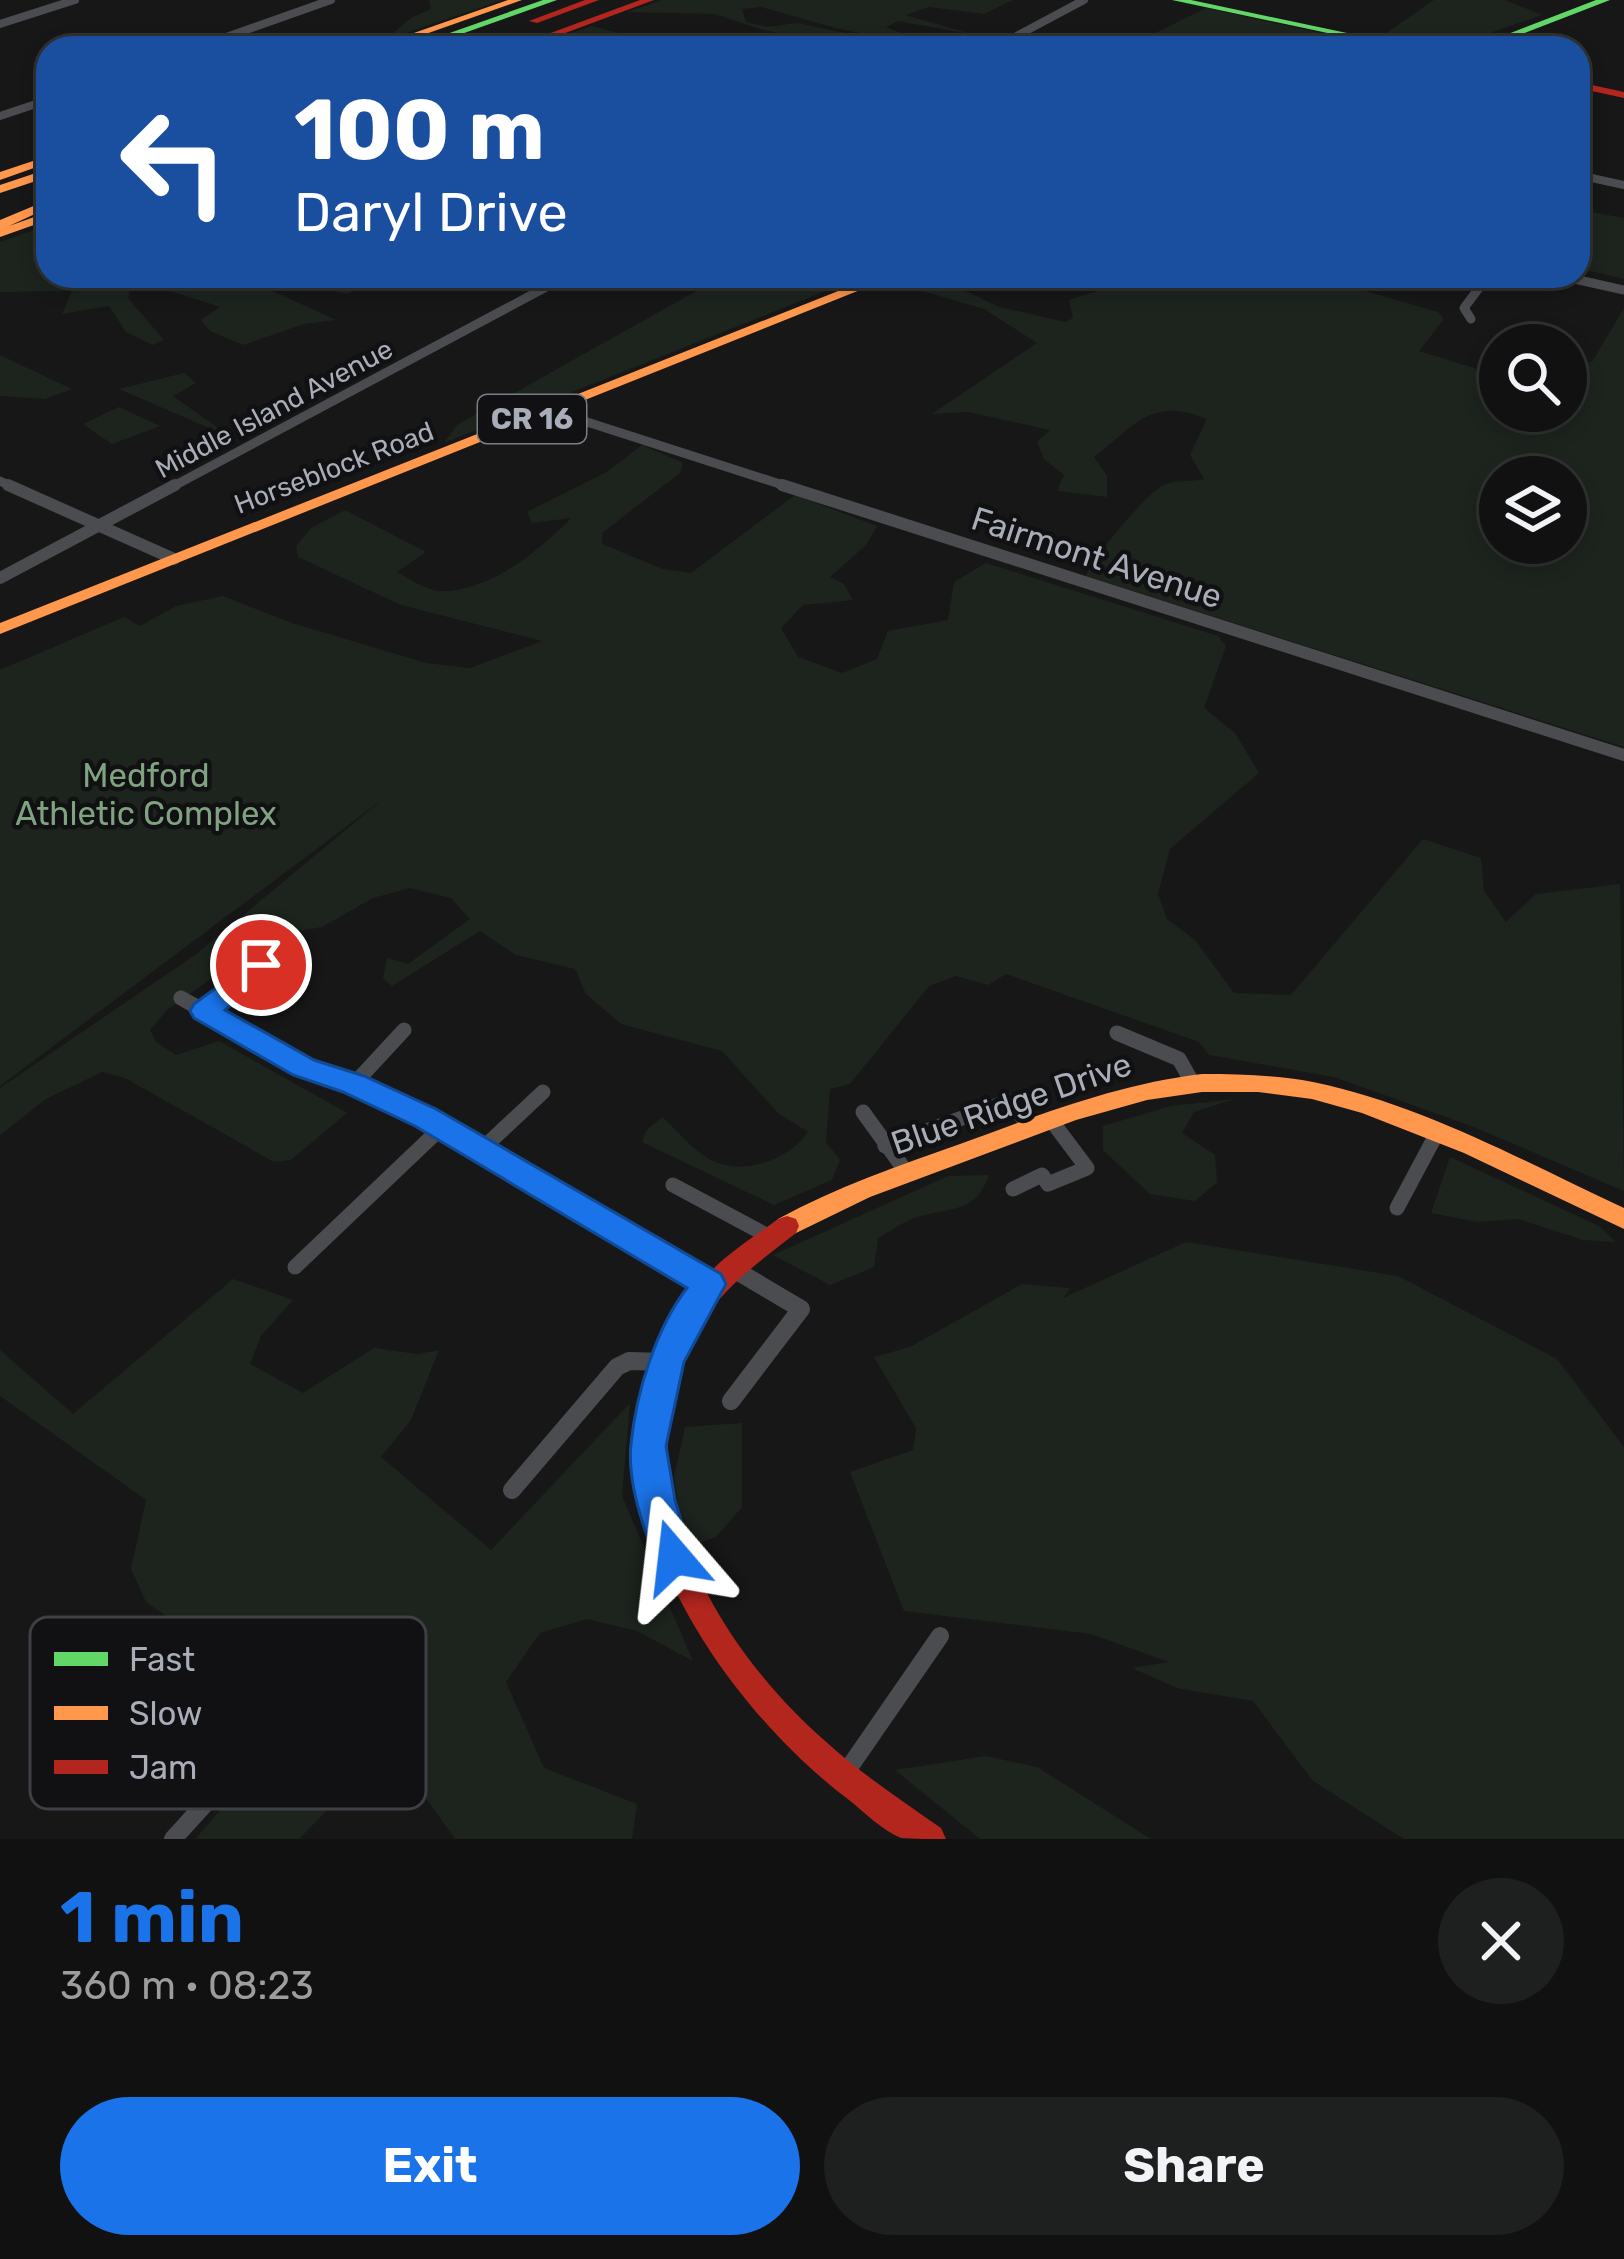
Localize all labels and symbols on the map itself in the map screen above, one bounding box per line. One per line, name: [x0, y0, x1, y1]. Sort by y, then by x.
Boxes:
street label: Middle Island Avenue: [150, 333, 398, 485]
road number: CR 16: [478, 395, 586, 443]
street label: Horseblock Road: [230, 415, 438, 521]
street label: Fairmont Avenue: [967, 499, 1227, 616]
park label: Medford Athletic Complex: [15, 756, 277, 833]
pin: [210, 914, 312, 1016]
street label: Blue Ridge Drive: [886, 1044, 1136, 1163]
position arrow: [611, 1494, 737, 1620]
legend: [30, 1617, 426, 1809]
text: Fast: [129, 1640, 195, 1679]
text: Slow: [129, 1694, 203, 1733]
text: Jam: [129, 1748, 197, 1787]

